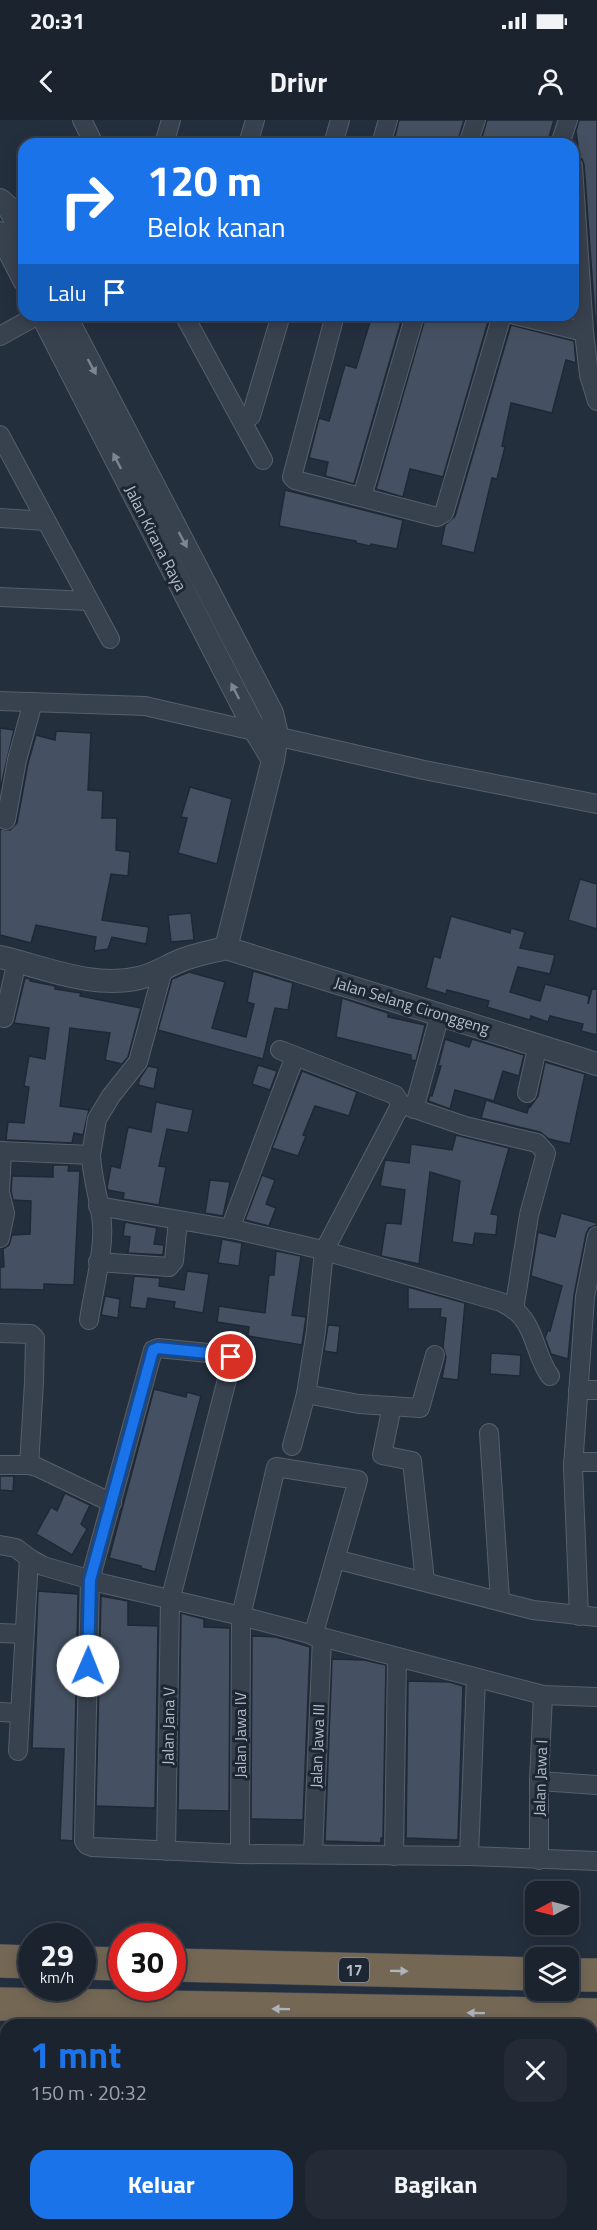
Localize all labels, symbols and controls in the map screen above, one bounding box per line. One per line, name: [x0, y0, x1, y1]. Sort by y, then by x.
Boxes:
text: 20:31: [30, 4, 85, 38]
text: Drivr: [270, 61, 327, 102]
icon: back: [30, 65, 63, 98]
icon: person: [534, 65, 567, 98]
text: 120 m: [147, 148, 262, 212]
icon: right: [48, 162, 126, 240]
text: Belok kanan: [147, 206, 286, 247]
text: Lalu: [48, 276, 86, 310]
icon: arrive: [98, 276, 131, 309]
one-way arrow: [87, 359, 97, 376]
one-way arrow: [112, 452, 122, 469]
street label: Jalan Kirana Raya: [119, 481, 193, 595]
one-way arrow: [178, 531, 188, 548]
one-way arrow: [230, 682, 240, 699]
street label: Jalan Selang Cironggeng: [331, 970, 493, 1040]
pin: [205, 1331, 256, 1382]
icon: arrive: [214, 1340, 247, 1373]
position arrow: [56, 1634, 120, 1698]
street label: Jalan Jana V: [155, 1687, 181, 1765]
street label: Jalan Jawa IV: [228, 1692, 252, 1778]
street label: Jalan Jawa III: [304, 1703, 330, 1789]
street label: Jalan Jawa I: [527, 1739, 553, 1817]
north arrow: [525, 1881, 579, 1935]
map controls: [525, 1881, 579, 2001]
speed limit sign: 30: [108, 1923, 186, 2001]
text: 29: [40, 1932, 74, 1978]
button: layers: [525, 1947, 579, 2001]
road number: 17: [339, 1958, 369, 1982]
text: km/h: [40, 1966, 74, 1989]
one-way arrow: [389, 1966, 408, 1975]
one-way arrow: [271, 2004, 290, 2014]
one-way arrow: [466, 2008, 485, 2018]
text: 1 mnt: [30, 2027, 121, 2082]
button: close: [504, 2039, 567, 2102]
text: 150 m · 20:32: [30, 2077, 147, 2108]
button: Keluar: [30, 2150, 293, 2219]
button: Bagikan: [305, 2150, 567, 2219]

